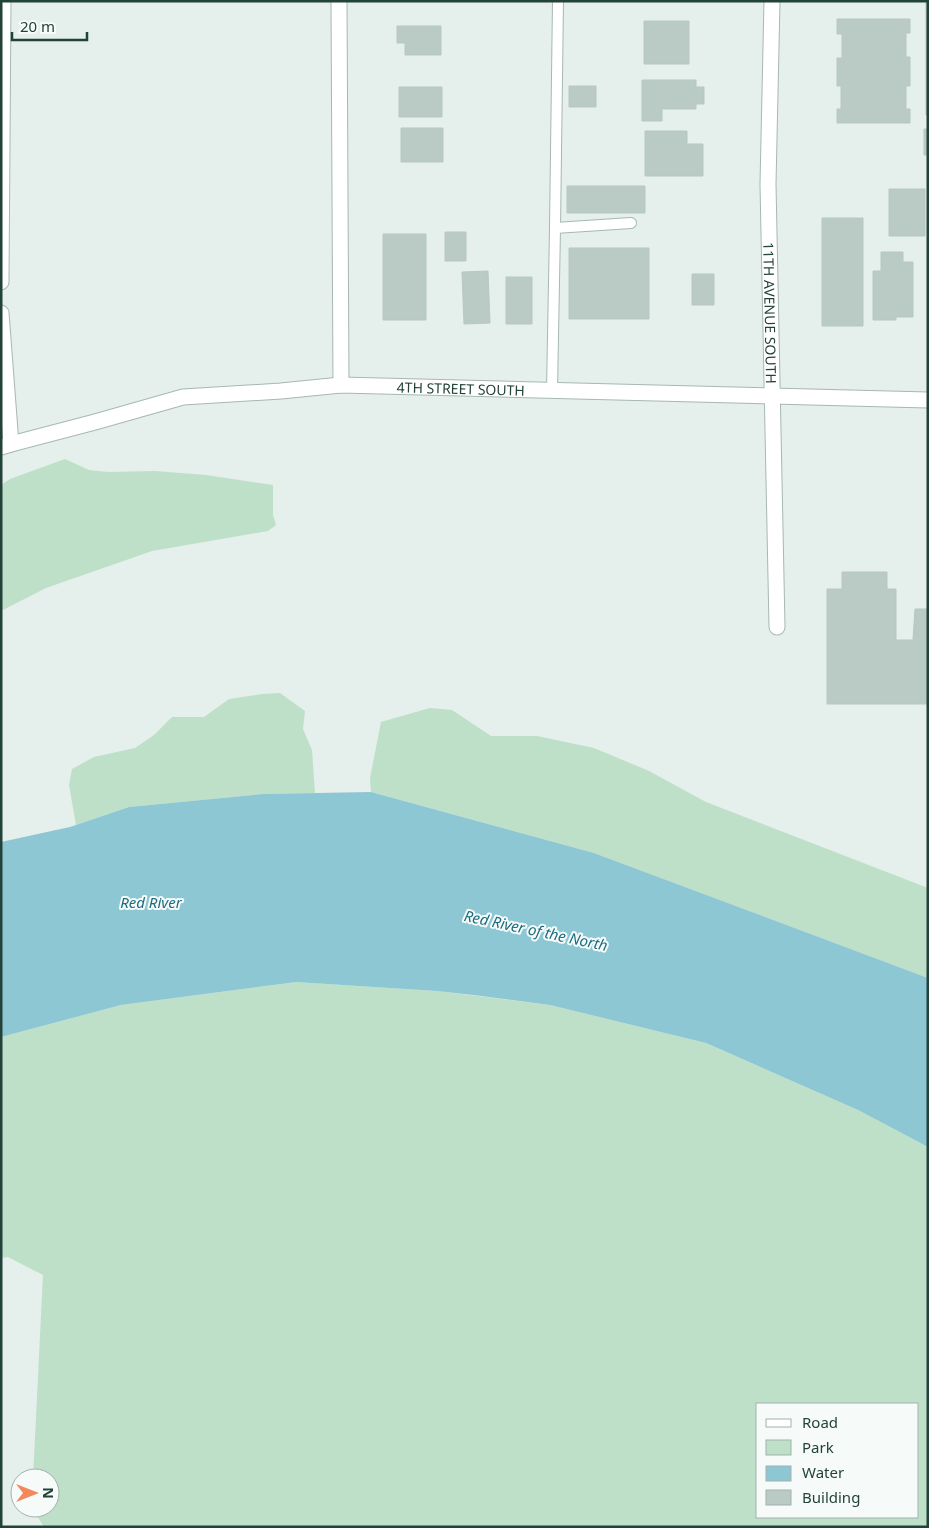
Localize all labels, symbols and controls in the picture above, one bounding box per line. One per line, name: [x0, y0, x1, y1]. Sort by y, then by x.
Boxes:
scale bar: [12, 10, 88, 42]
text: 20 m: [20, 16, 55, 36]
street label: 11TH AVENUE SOUTH: [760, 242, 782, 384]
street label: 4TH STREET SOUTH: [397, 377, 525, 399]
water label: Red River: [120, 892, 183, 912]
water label: Red River of the North: [462, 905, 610, 955]
legend: [756, 1403, 919, 1518]
text: Road: [802, 1412, 838, 1432]
text: Park: [802, 1437, 834, 1457]
text: Water: [802, 1462, 844, 1482]
north arrow: [10, 1468, 60, 1518]
text: N: [39, 1487, 58, 1499]
text: Building: [802, 1487, 860, 1507]

